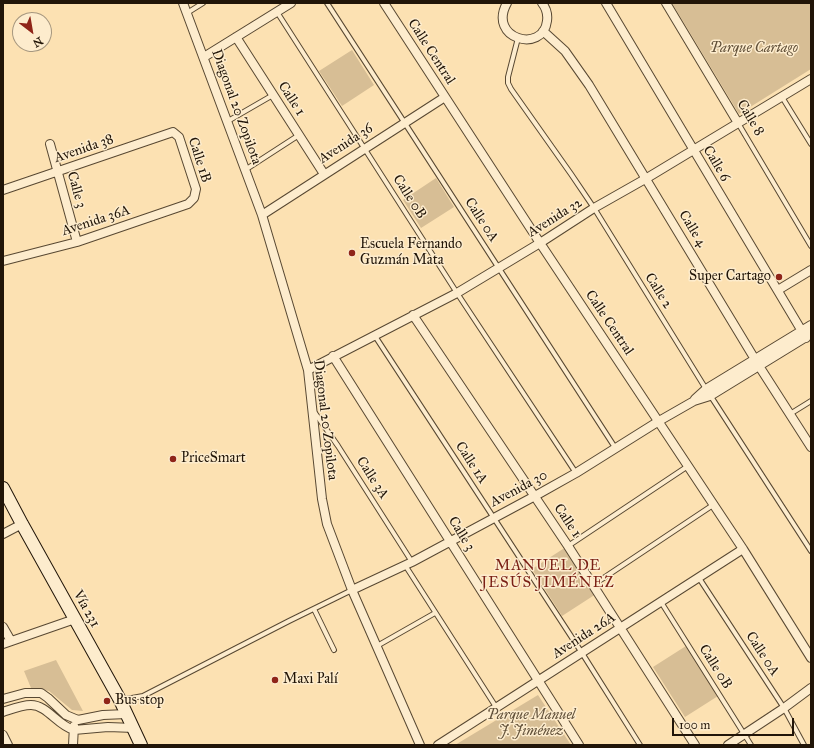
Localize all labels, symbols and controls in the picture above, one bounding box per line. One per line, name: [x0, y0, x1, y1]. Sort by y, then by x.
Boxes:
north arrow: [12, 12, 52, 52]
street label: Calle Central: [404, 16, 458, 88]
text: N: [31, 34, 45, 50]
park label: Parque Cartago: [710, 41, 798, 57]
street label: Diagonal 20 Zopilota: [207, 47, 265, 167]
street label: Calle 1: [274, 79, 308, 119]
street label: Calle 8: [733, 97, 767, 139]
street label: Avenida 36: [316, 120, 376, 168]
street label: Avenida 38: [52, 131, 116, 167]
street label: Calle 1B: [184, 135, 214, 185]
street label: Calle 6: [699, 143, 733, 185]
street label: Calle 3: [63, 170, 89, 210]
street label: Calle 0B: [389, 172, 429, 222]
street label: Calle 0A: [461, 195, 501, 245]
street label: Avenida 32: [525, 195, 585, 241]
street label: Avenida 36A: [60, 202, 132, 240]
street label: Calle 4: [675, 208, 709, 250]
place label: Escuela Fernando Guzmán Mata: [360, 237, 462, 270]
marker: Escuela Fernando Guzmán Mata: [347, 248, 357, 258]
place label: Super Cartago: [689, 269, 771, 285]
street label: Calle 2: [641, 270, 675, 312]
marker: Super Cartago: [774, 272, 784, 282]
street label: Calle Central: [581, 287, 637, 359]
street label: Diagonal 20 Zopilota: [309, 359, 341, 481]
street label: Calle 1A: [451, 439, 491, 487]
place label: PriceSmart: [181, 451, 246, 467]
marker: PriceSmart: [168, 454, 178, 464]
street label: Calle 3A: [352, 454, 392, 502]
street label: Avenida 30: [488, 467, 550, 511]
street label: Calle 1: [550, 501, 584, 541]
street label: Calle 3: [444, 514, 478, 554]
district label: MANUEL DE JESÚS JIMÉNEZ: [481, 557, 615, 592]
street label: Vía 231: [69, 587, 103, 631]
street label: Avenida 26A: [549, 609, 619, 663]
street label: Calle 0A: [742, 629, 782, 679]
street label: Calle 0B: [695, 642, 735, 692]
place label: Maxi Palí: [283, 672, 338, 688]
marker: Maxi Palí: [270, 675, 280, 685]
place label: Bus stop: [115, 693, 164, 709]
marker: Bus stop: [102, 696, 112, 706]
park label: Parque Manuel J. Jiménez: [487, 708, 575, 740]
scale bar: [674, 710, 796, 736]
text: 100 m: [679, 718, 710, 732]

